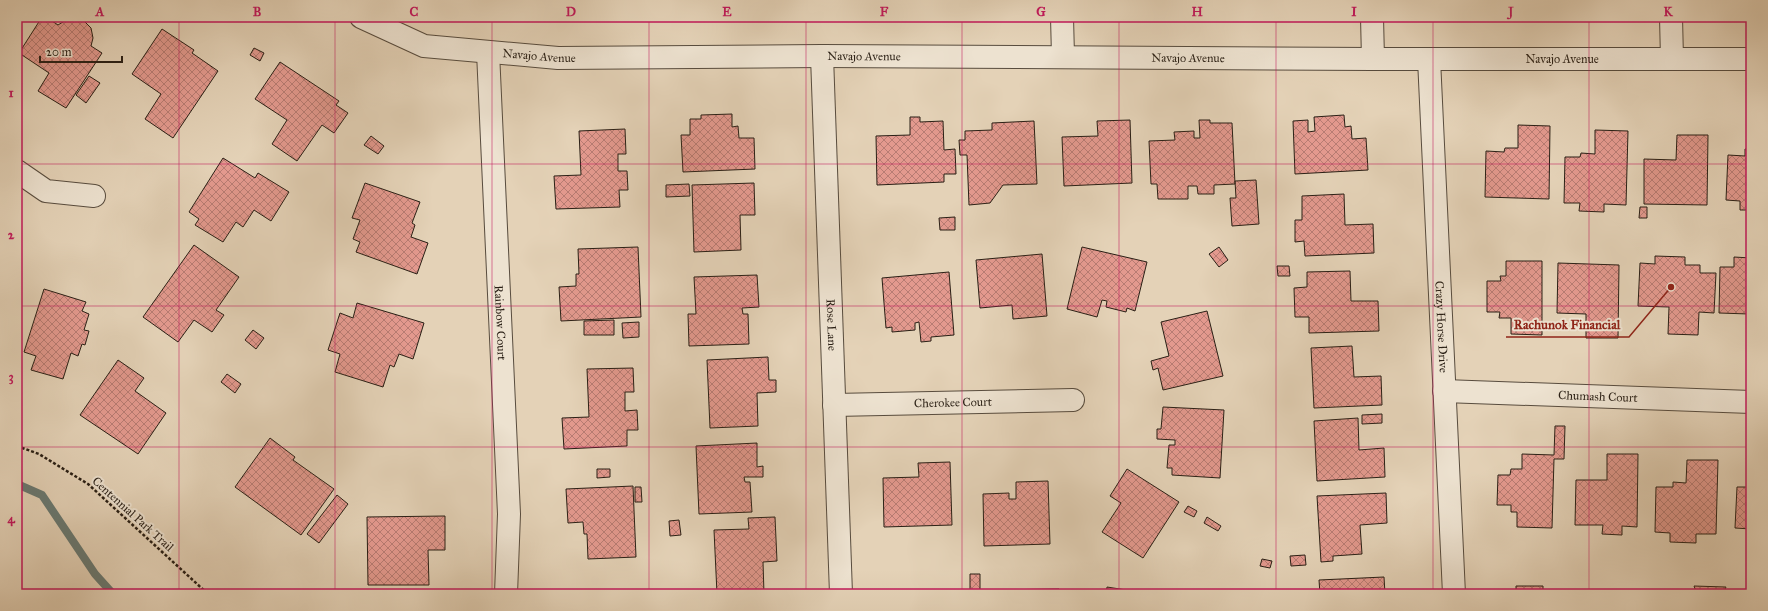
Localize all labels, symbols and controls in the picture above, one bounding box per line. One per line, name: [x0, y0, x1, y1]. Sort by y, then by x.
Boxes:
text: A: [95, 4, 105, 20]
text: B: [253, 4, 262, 20]
text: C: [410, 4, 419, 20]
text: D: [566, 4, 576, 20]
text: E: [722, 4, 732, 20]
text: F: [880, 4, 889, 20]
text: G: [1036, 4, 1046, 20]
text: H: [1191, 4, 1203, 20]
text: I: [1351, 4, 1357, 20]
text: J: [1506, 4, 1514, 20]
text: K: [1663, 4, 1673, 20]
scale bar: [40, 38, 122, 64]
text: 20 m: [46, 45, 72, 59]
street label: Navajo Avenue: [502, 46, 576, 65]
street label: Navajo Avenue: [827, 49, 901, 63]
street label: Navajo Avenue: [1151, 51, 1225, 65]
street label: Navajo Avenue: [1525, 52, 1599, 66]
text: 1: [8, 85, 14, 101]
text: 2: [8, 227, 15, 243]
street label: Crazy Horse Drive: [1432, 280, 1451, 373]
street label: Rainbow Court: [492, 285, 509, 361]
street label: Rose Lane: [824, 299, 839, 351]
callout: Rachunok Financial: [1506, 312, 1629, 337]
text: Rachunok Financial: [1514, 317, 1621, 333]
text: 3: [8, 369, 14, 385]
street label: Chumash Court: [1558, 388, 1639, 405]
street label: Cherokee Court: [914, 395, 993, 410]
street label: Centennial Park Trail: [90, 474, 177, 555]
text: 4: [7, 511, 15, 527]

